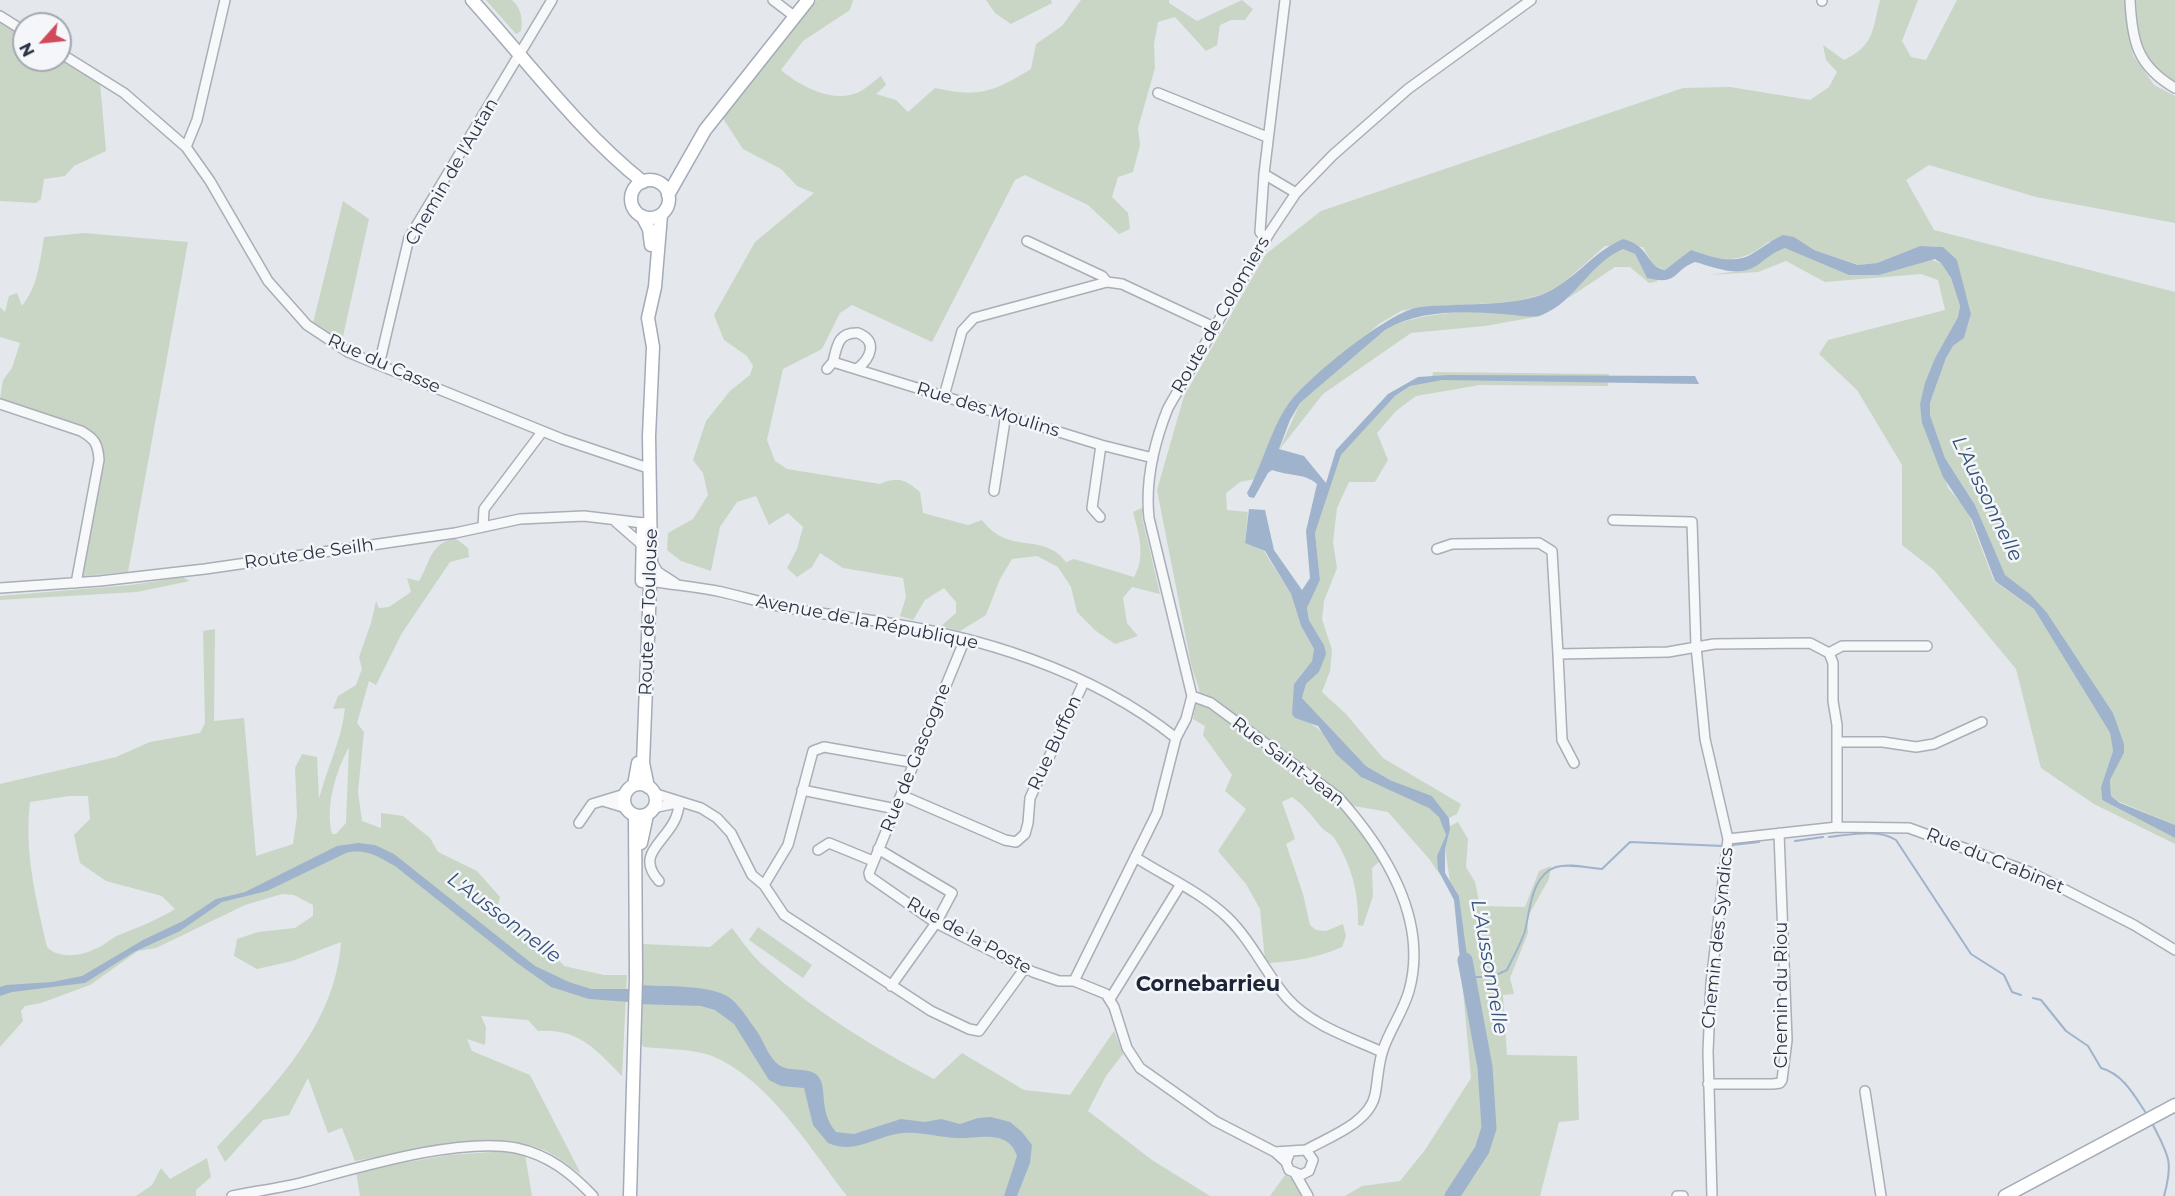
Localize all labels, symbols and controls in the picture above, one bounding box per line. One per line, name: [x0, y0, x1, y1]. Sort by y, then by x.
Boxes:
north arrow: [12, 12, 72, 72]
text: N: [16, 39, 39, 60]
street label: Chemin de l'Autan: [401, 94, 503, 250]
street label: Route de Colomiers: [1167, 233, 1275, 397]
street label: Rue du Casse: [324, 329, 444, 399]
street label: Rue des Moulins: [914, 378, 1062, 442]
water label: L'Aussonnelle: [1946, 432, 2028, 566]
street label: Route de Toulouse: [635, 528, 663, 696]
street label: Route de Seilh: [243, 534, 375, 574]
street label: Avenue de la République: [754, 590, 980, 654]
street label: Rue de Gascogne: [876, 681, 956, 835]
street label: Rue Buffon: [1024, 692, 1086, 794]
street label: Rue Saint-Jean: [1227, 713, 1349, 811]
street label: Rue du Crabinet: [1923, 823, 2067, 899]
street label: Chemin des Syndics: [1698, 846, 1738, 1030]
water label: L'Aussonnelle: [442, 867, 566, 969]
street label: Rue de la Poste: [903, 893, 1035, 979]
water label: L'Aussonnelle: [1465, 898, 1513, 1036]
street label: Chemin du Riou: [1771, 922, 1793, 1068]
district label: Cornebarrieu: [1136, 972, 1280, 998]

